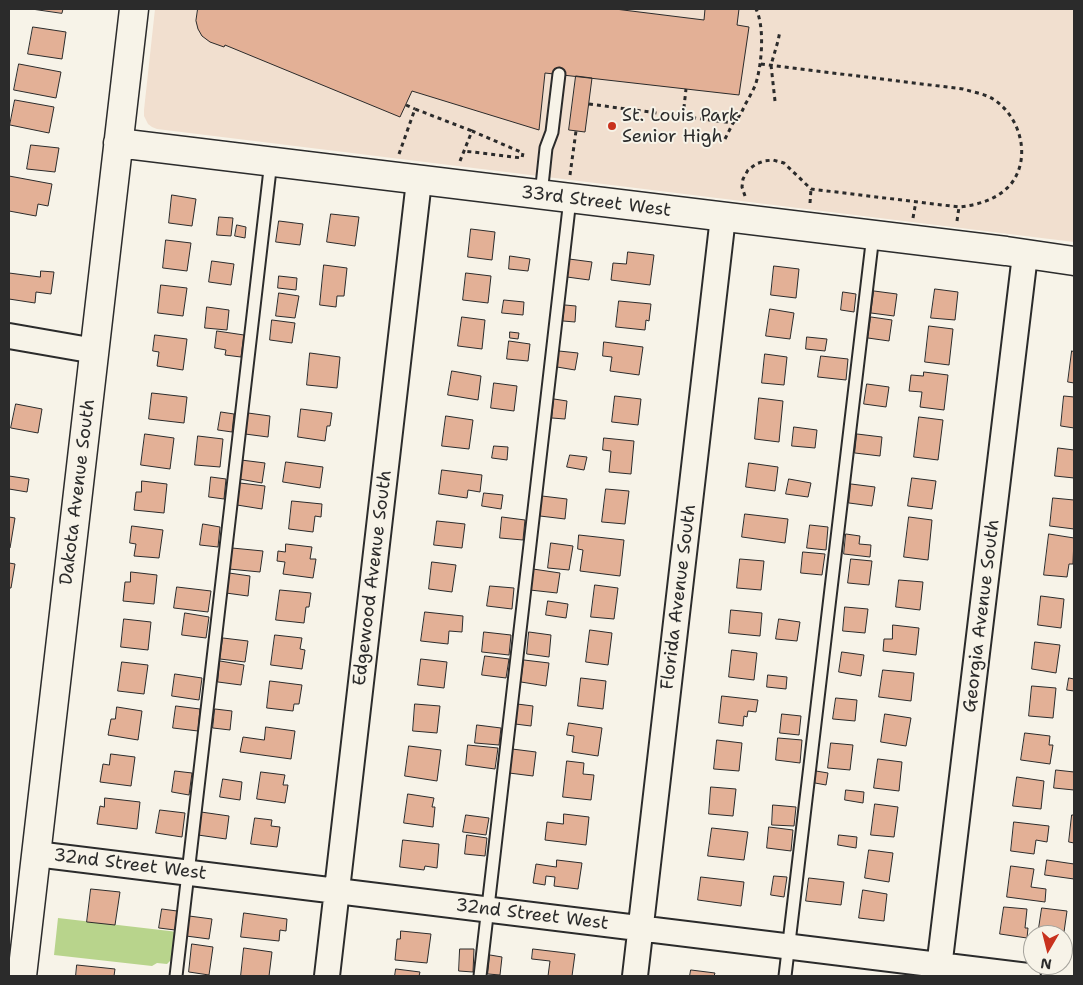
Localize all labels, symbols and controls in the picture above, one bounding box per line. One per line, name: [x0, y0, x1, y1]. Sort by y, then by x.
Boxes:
place label: St. Louis Park Senior High: [622, 105, 739, 148]
marker: St. Louis Park Senior High: [606, 120, 618, 132]
street label: 33rd Street West: [520, 182, 672, 222]
street label: Dakota Avenue South: [56, 398, 100, 586]
street label: Edgewood Avenue South: [349, 469, 397, 687]
street label: Florida Avenue South: [657, 503, 701, 691]
street label: Georgia Avenue South: [959, 518, 1005, 714]
street label: 32nd Street West: [52, 845, 208, 885]
street label: 32nd Street West: [454, 895, 610, 935]
north arrow: [1023, 925, 1073, 975]
text: N: [1039, 954, 1053, 974]

